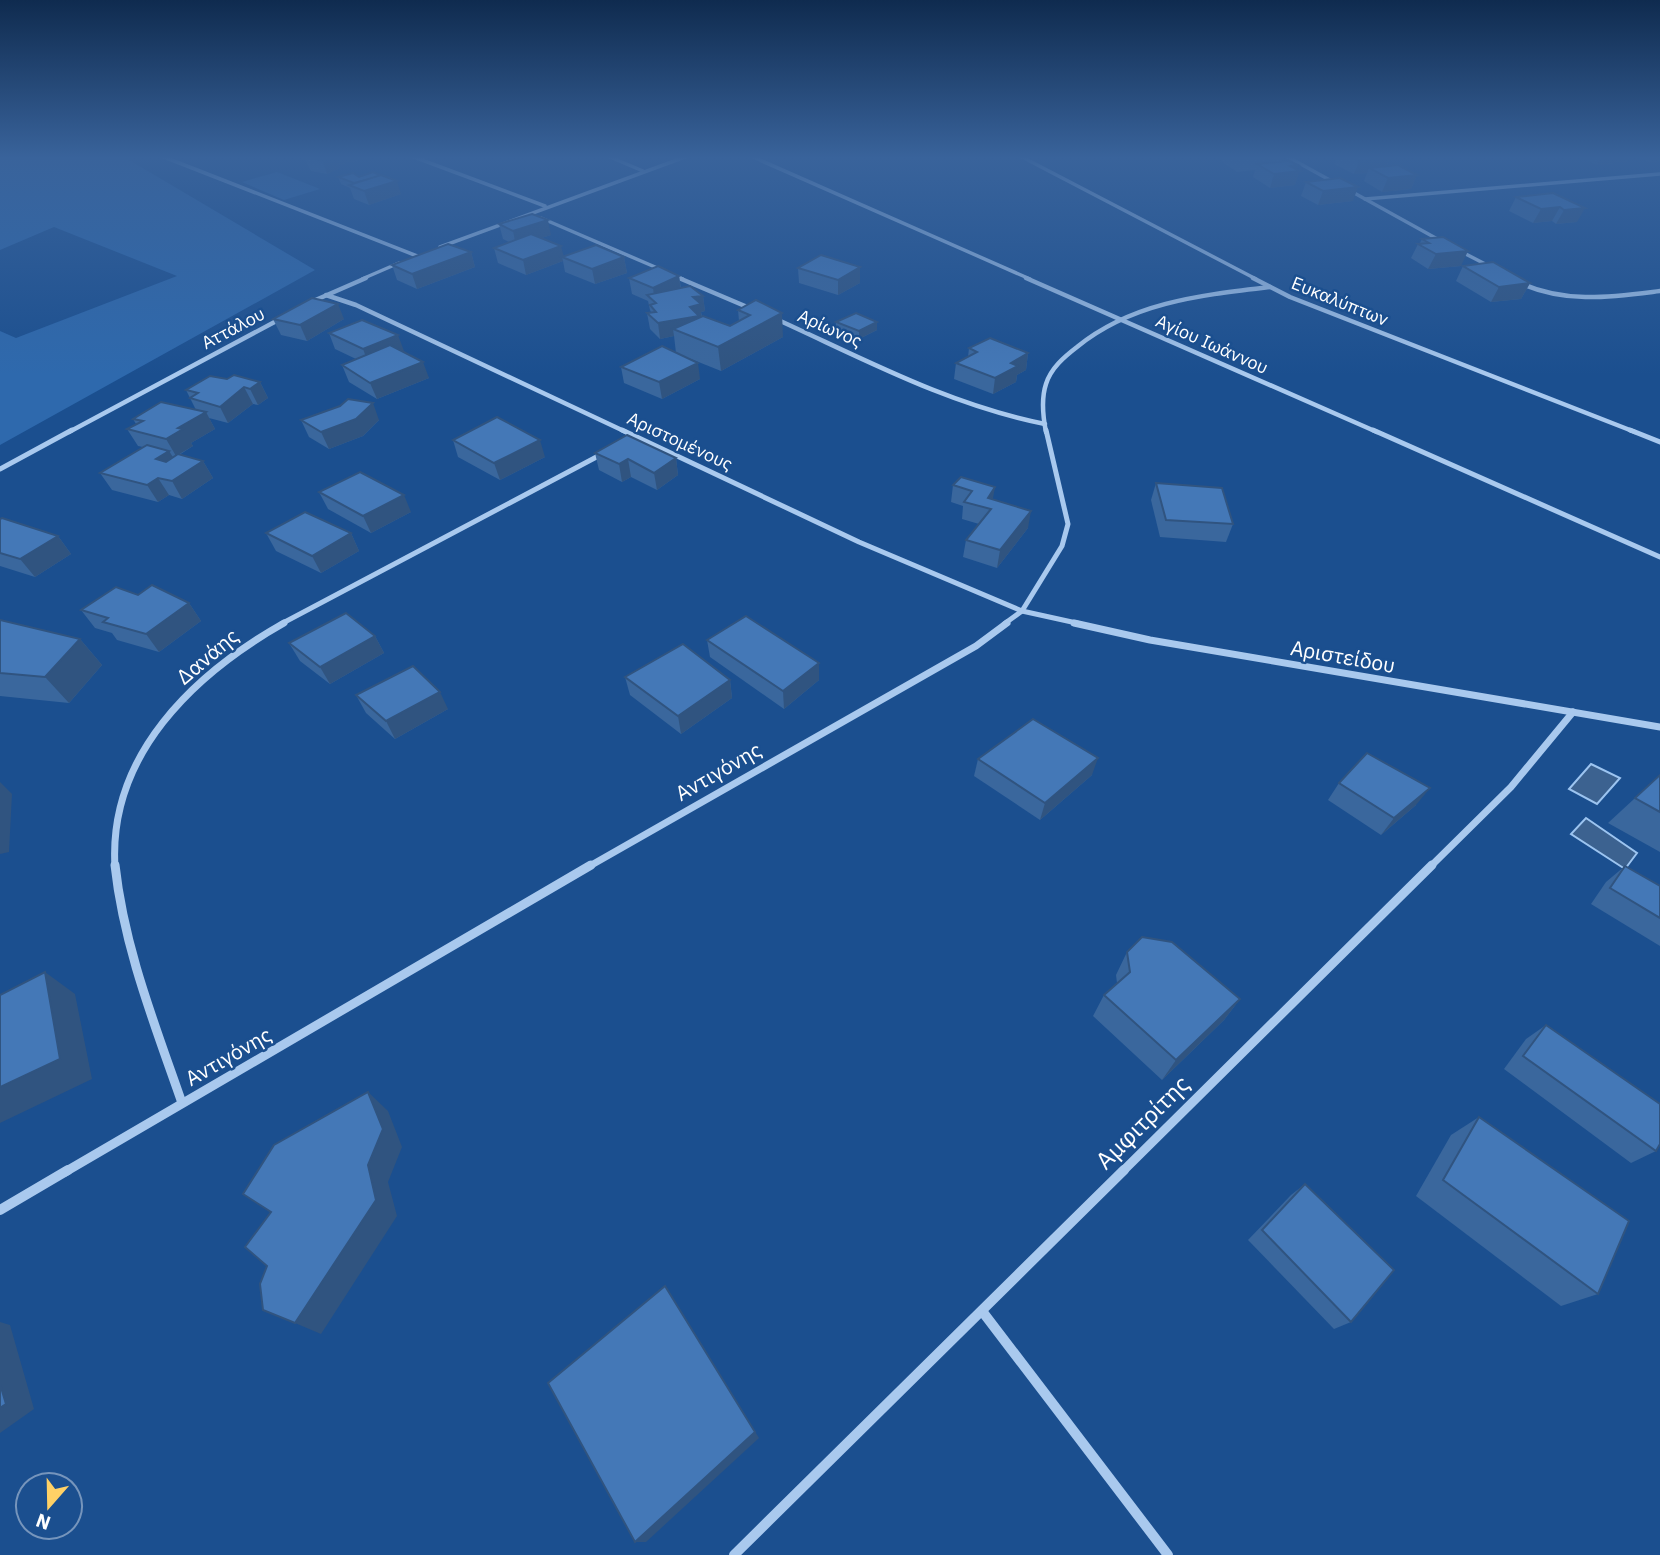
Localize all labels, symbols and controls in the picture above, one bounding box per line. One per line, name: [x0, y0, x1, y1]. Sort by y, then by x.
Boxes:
street label: Ευκαλύπτων: [1288, 271, 1392, 331]
street label: Αττάλου: [197, 302, 269, 354]
street label: Αρίωνος: [794, 304, 866, 352]
street label: Αγίου Ιωάννου: [1152, 309, 1272, 379]
street label: Αριστομένους: [624, 407, 737, 476]
street label: Δανάης: [170, 622, 244, 690]
street label: Αριστείδου: [1288, 633, 1398, 679]
street label: Αντιγόνης: [670, 735, 766, 807]
street label: Αντιγόνης: [180, 1020, 276, 1092]
street label: Αμφιτρίτης: [1088, 1068, 1196, 1176]
north arrow: [14, 1471, 84, 1541]
text: N: [33, 1508, 54, 1536]

